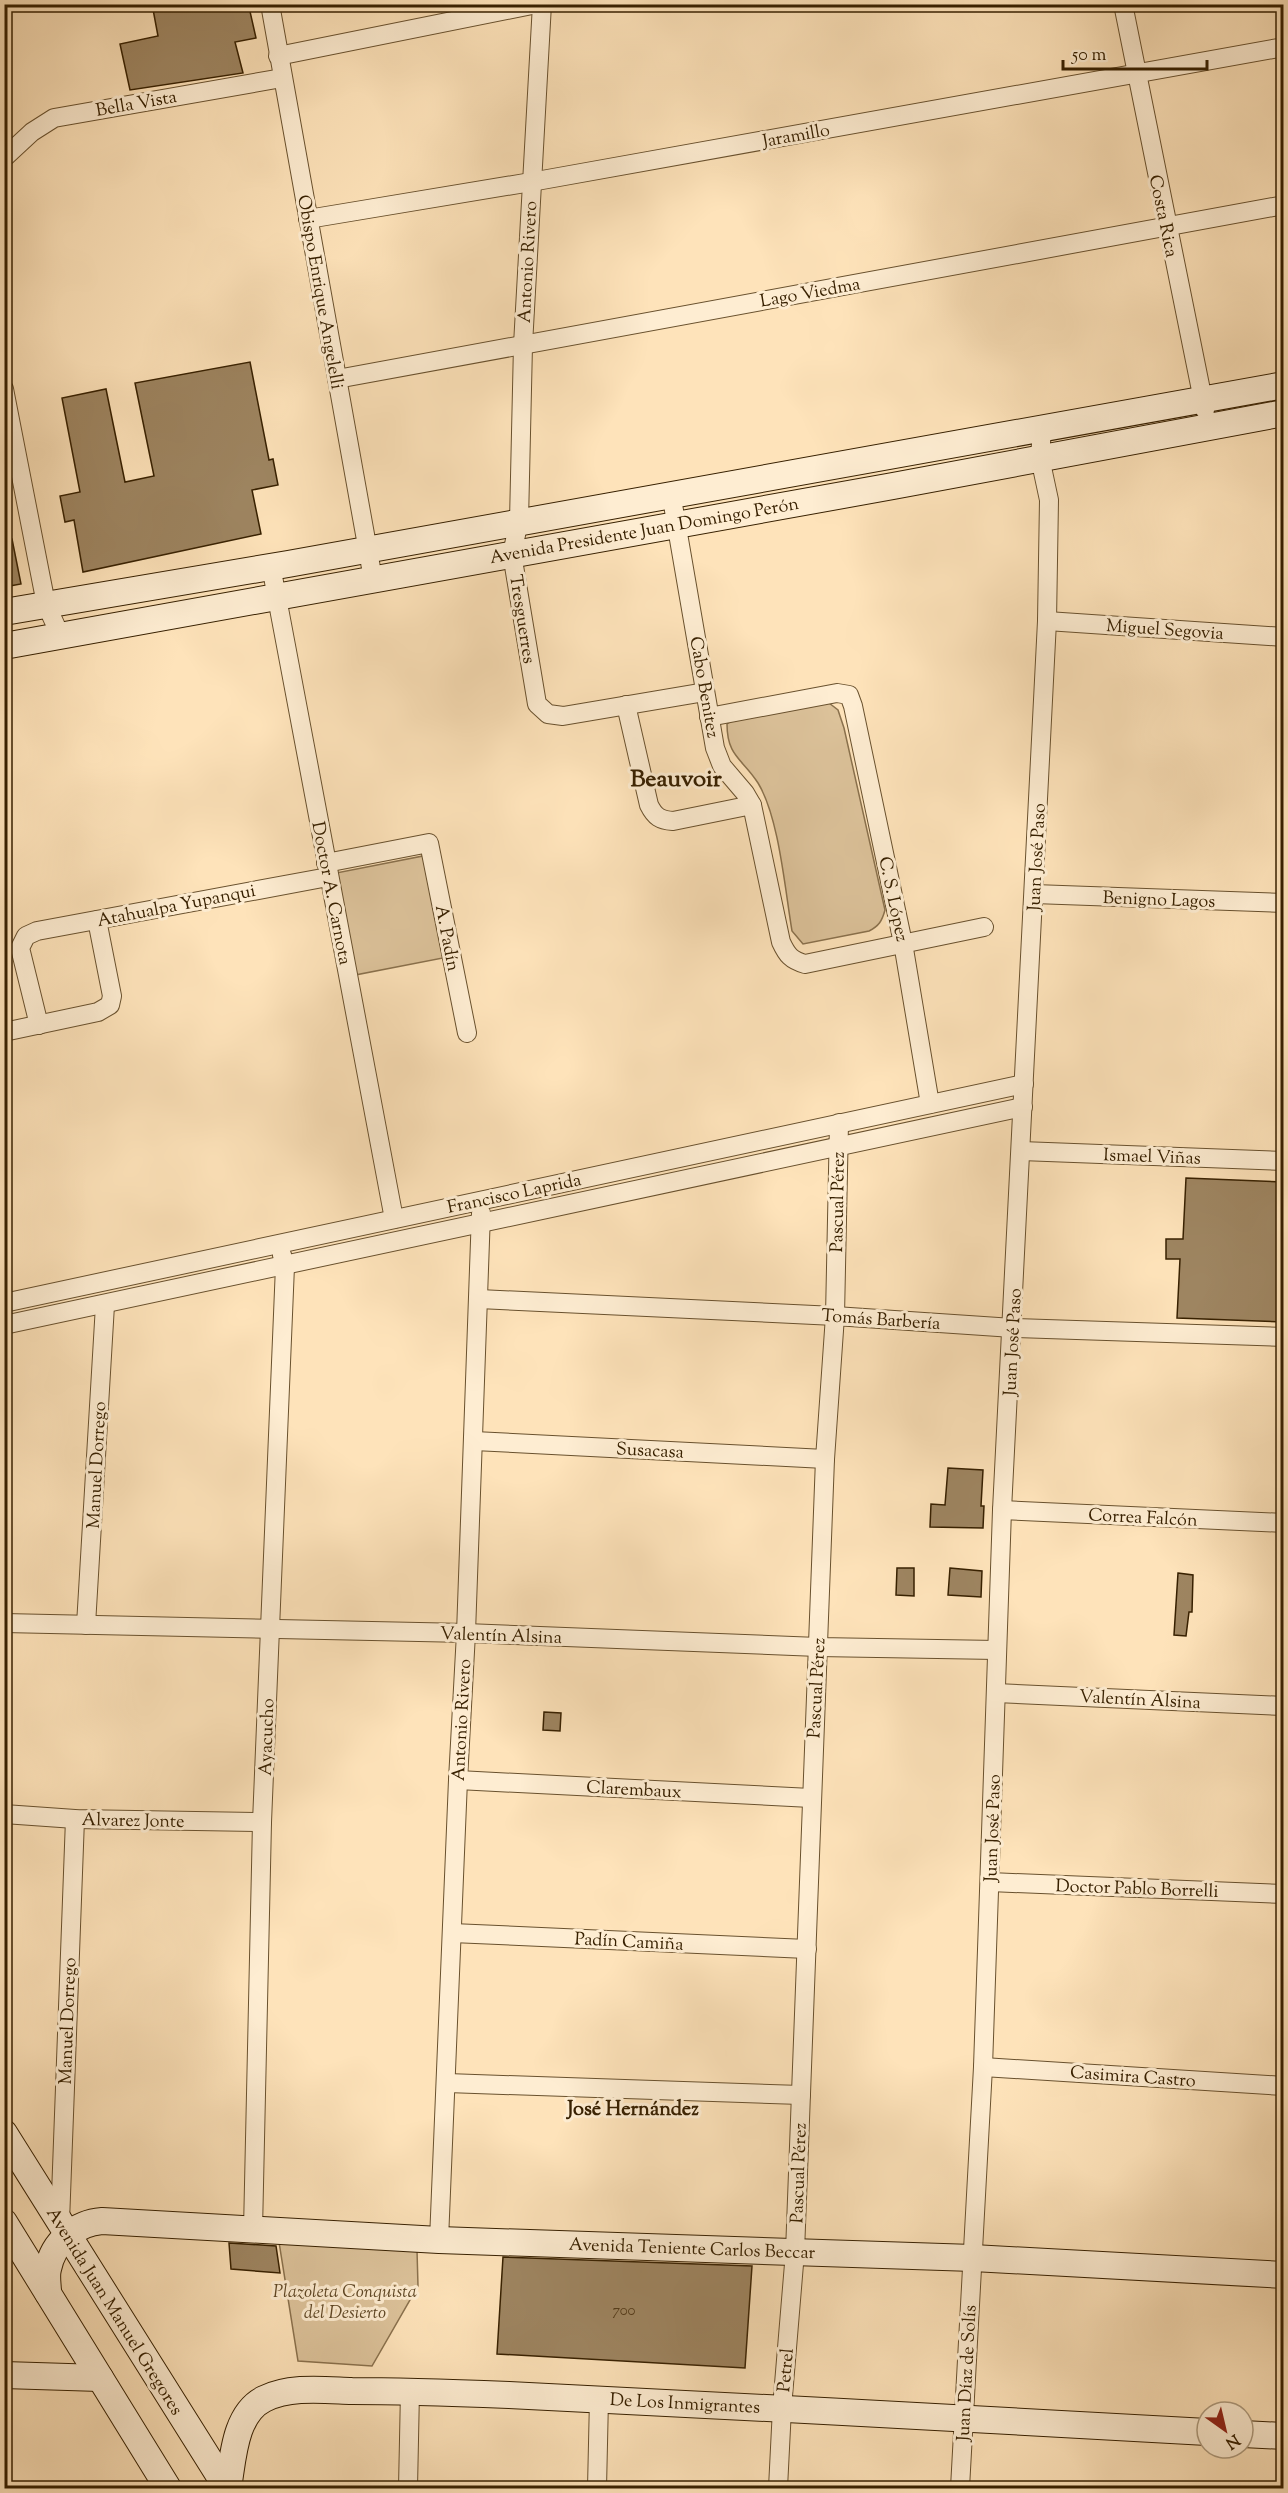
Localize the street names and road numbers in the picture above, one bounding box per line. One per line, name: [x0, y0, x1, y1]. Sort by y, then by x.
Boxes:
street label: Bella Vista: [94, 85, 179, 125]
street label: Jaramillo: [760, 118, 832, 156]
street label: Costa Rica: [1141, 173, 1183, 260]
street label: Obispo Enrique Angelelli: [289, 193, 349, 392]
street label: Antonio Rivero: [513, 200, 545, 324]
street label: Lago Viedma: [758, 272, 863, 316]
street label: Avenida Presidente Juan Domingo Perón: [488, 492, 801, 572]
street label: Tresguerres: [501, 573, 541, 666]
street label: Miguel Segovia: [1105, 614, 1225, 648]
street label: Cabo Benitez: [681, 635, 725, 740]
street label: Juan José Paso: [1022, 802, 1054, 913]
street label: Doctor A. Carnota: [303, 820, 357, 967]
street label: C. S. López: [870, 854, 914, 945]
street label: Atahualpa Yupanqui: [95, 879, 258, 935]
street label: Benigno Lagos: [1102, 886, 1216, 916]
street label: A. Padín: [427, 903, 465, 974]
street label: Ismael Viñas: [1103, 1143, 1201, 1173]
street label: Pascual Pérez: [825, 1151, 853, 1253]
street label: Francisco Laprida: [445, 1168, 584, 1222]
street label: Juan José Paso: [998, 1287, 1030, 1398]
street label: Tomás Barbería: [820, 1304, 941, 1338]
street label: Manuel Dorrego: [82, 1401, 114, 1529]
street label: Susacasa: [615, 1437, 685, 1467]
street label: Correa Falcón: [1088, 1503, 1199, 1535]
street label: Valentín Alsina: [440, 1622, 562, 1652]
street label: Pascual Pérez: [802, 1637, 834, 1739]
street label: Antonio Rivero: [447, 1658, 479, 1782]
street label: Valentín Alsina: [1078, 1685, 1201, 1717]
street label: Ayacucho: [254, 1698, 282, 1776]
street label: Juan José Paso: [979, 1774, 1009, 1883]
street label: Clarembaux: [585, 1776, 682, 1806]
street label: Alvarez Jonte: [81, 1808, 185, 1836]
street label: Doctor Pablo Borrelli: [1055, 1874, 1219, 1906]
street label: Padín Camiña: [574, 1927, 684, 1959]
street label: Manuel Dorrego: [54, 1957, 84, 2085]
street label: Casimira Castro: [1069, 2061, 1197, 2095]
street label: Pascual Pérez: [785, 2122, 815, 2224]
street label: Avenida Juan Manuel Gregores: [39, 2203, 188, 2421]
street label: Avenida Teniente Carlos Beccar: [568, 2233, 816, 2267]
street label: Juan Díaz de Solís: [951, 2304, 985, 2443]
street label: Petrel: [772, 2347, 802, 2393]
street label: De Los Inmigrantes: [609, 2388, 761, 2422]

